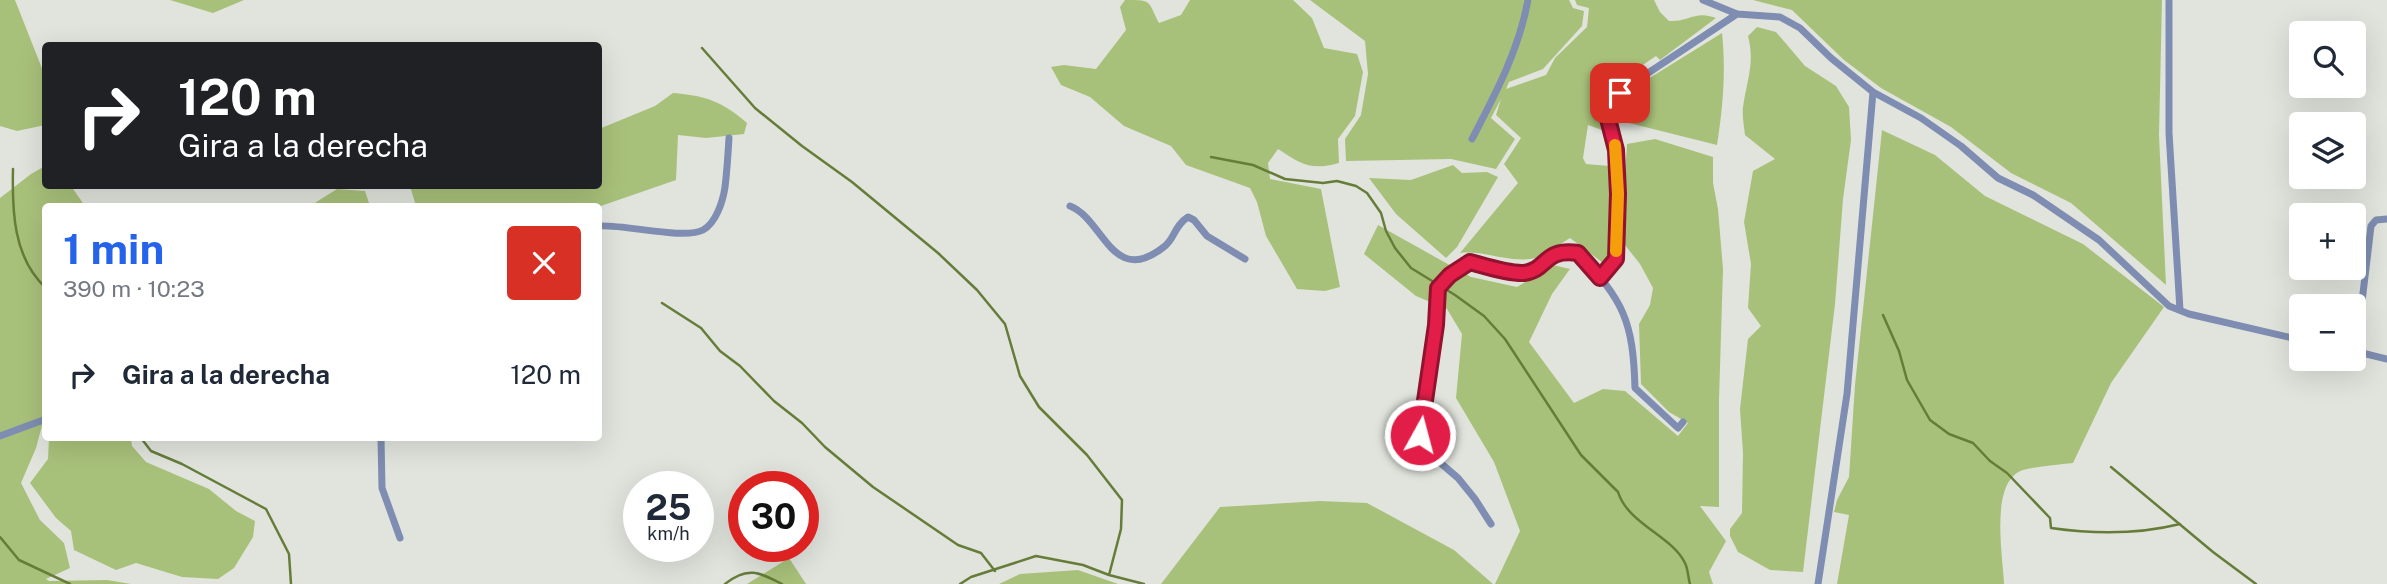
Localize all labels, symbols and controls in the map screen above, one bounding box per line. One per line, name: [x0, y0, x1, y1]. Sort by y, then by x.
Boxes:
map controls: [2289, 21, 2366, 371]
button: search: [2289, 21, 2366, 98]
pin: [1590, 63, 1650, 123]
text: 120 m: [178, 68, 317, 126]
icon: right: [63, 70, 154, 161]
icon: arrive: [1601, 74, 1639, 112]
button: layers: [2289, 112, 2366, 189]
text: Gira a la derecha: [178, 127, 428, 164]
button: +: [2289, 203, 2366, 280]
text: 1 min: [63, 224, 164, 273]
button: close: [507, 226, 581, 300]
text: 390 m · 10:23: [63, 275, 205, 302]
button: −: [2289, 294, 2366, 371]
icon: right: [63, 356, 101, 394]
text: Gira a la derecha: [122, 359, 330, 390]
text: 120 m: [510, 359, 581, 390]
position arrow: [1383, 398, 1457, 472]
speed limit sign: 30: [728, 471, 819, 562]
text: 25: [646, 487, 691, 528]
text: km/h: [647, 523, 690, 544]

